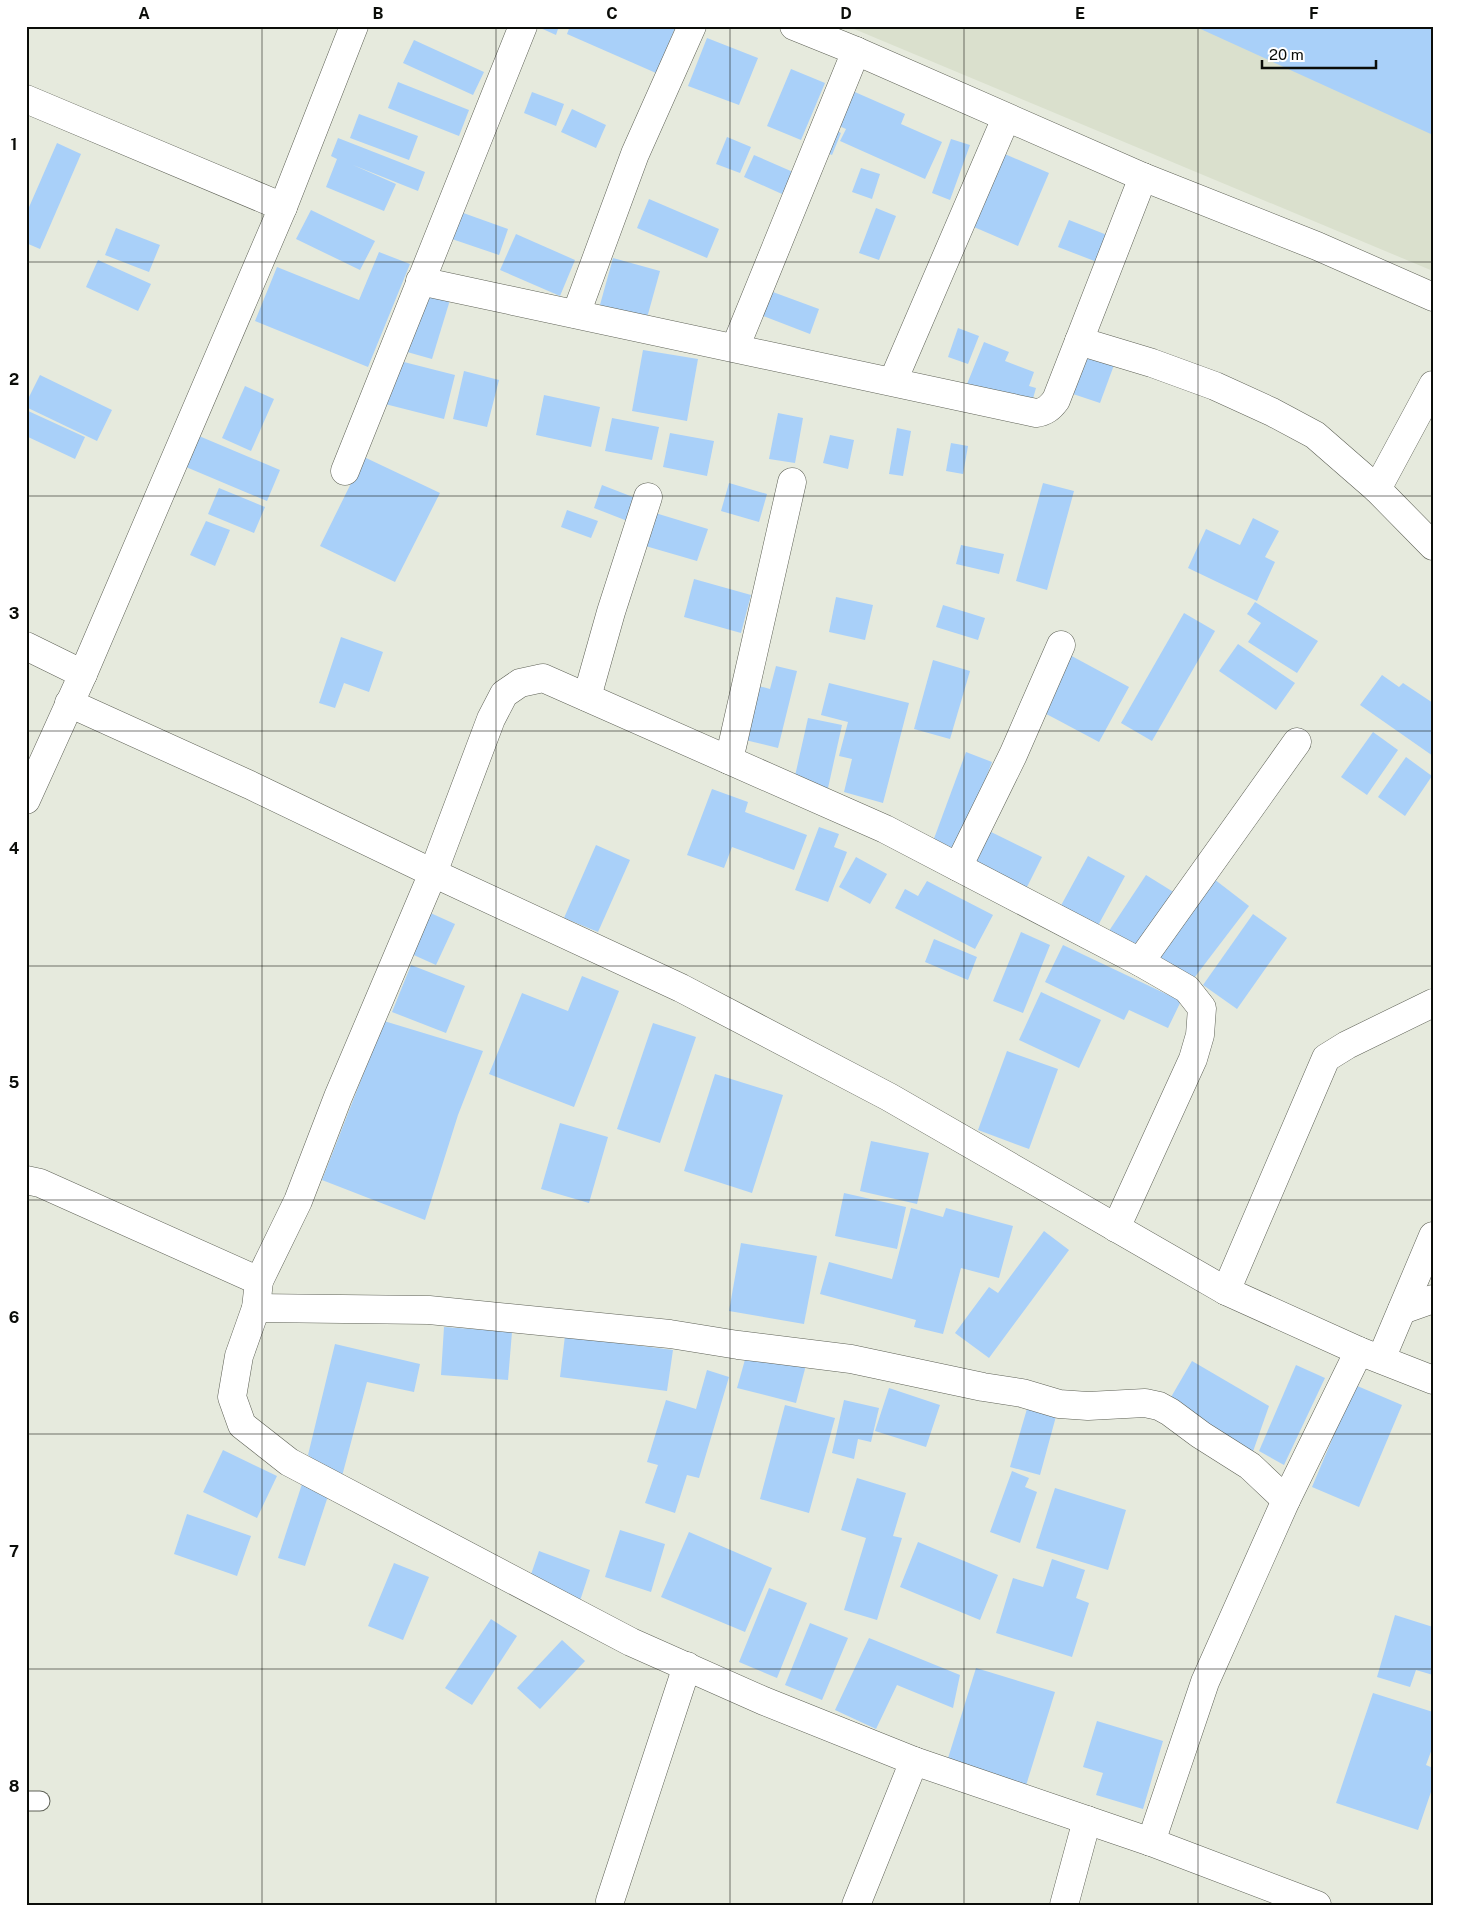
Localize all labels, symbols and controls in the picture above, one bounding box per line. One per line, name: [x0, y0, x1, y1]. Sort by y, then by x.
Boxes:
text: A: [138, 4, 150, 23]
text: B: [373, 4, 384, 23]
text: C: [606, 4, 618, 23]
text: D: [840, 4, 852, 23]
text: E: [1075, 4, 1085, 23]
text: F: [1309, 4, 1319, 23]
scale bar: [1262, 38, 1375, 70]
text: 20 m: [1269, 46, 1304, 63]
text: 1: [11, 135, 17, 154]
text: 2: [9, 370, 19, 389]
text: 3: [9, 604, 19, 623]
text: 4: [9, 839, 20, 858]
text: 5: [9, 1073, 20, 1092]
text: 6: [9, 1308, 19, 1327]
text: 7: [9, 1542, 19, 1561]
text: 8: [9, 1777, 20, 1796]

